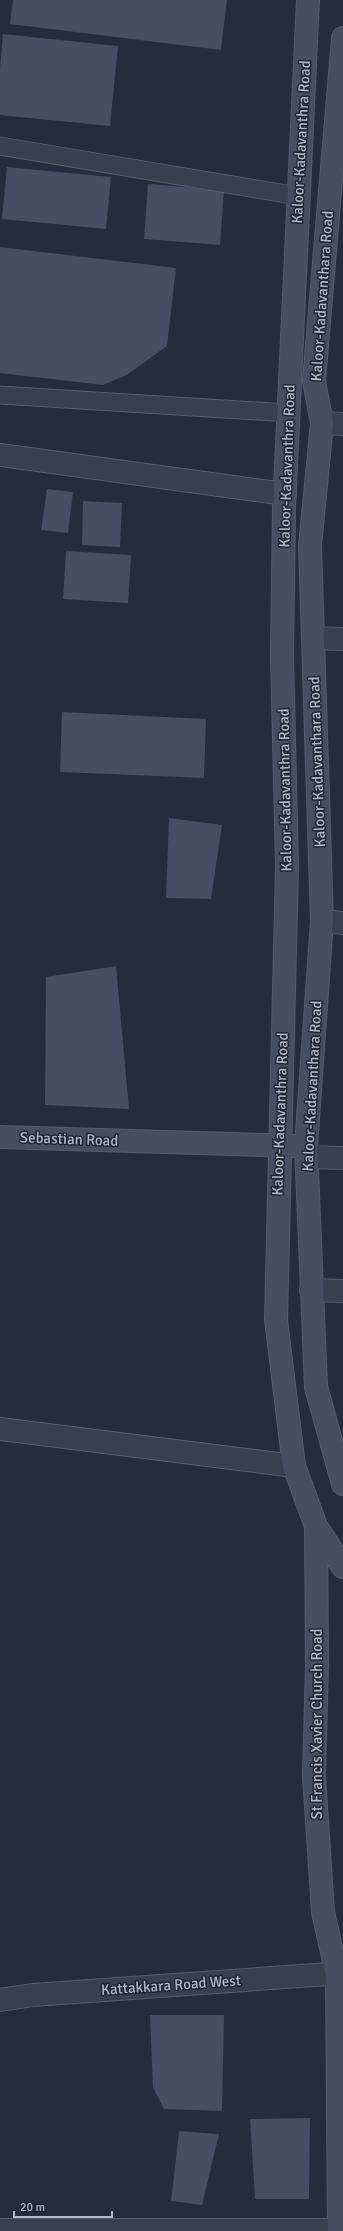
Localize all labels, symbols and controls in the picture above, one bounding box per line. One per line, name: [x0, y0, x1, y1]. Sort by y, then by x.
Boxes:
street label: Kaloor-Kadavanthra Road: [288, 60, 314, 224]
street label: Kaloor-Kadavanthara Road: [307, 210, 337, 382]
street label: Kaloor-Kadavanthra Road: [275, 384, 299, 548]
street label: Kaloor-Kadavanthara Road: [305, 676, 329, 848]
street label: Kaloor-Kadavanthra Road: [275, 708, 295, 872]
street label: Kaloor-Kadavanthara Road: [299, 1000, 325, 1172]
street label: Kaloor-Kadavanthra Road: [268, 1032, 292, 1196]
street label: Sebastian Road: [19, 1128, 119, 1150]
street label: St Francis Xavier Church Road: [308, 1628, 326, 1820]
street label: Kattakkara Road West: [100, 1971, 242, 1999]
scale bar: [14, 2193, 112, 2219]
text: 20 m: [20, 2200, 45, 2215]

